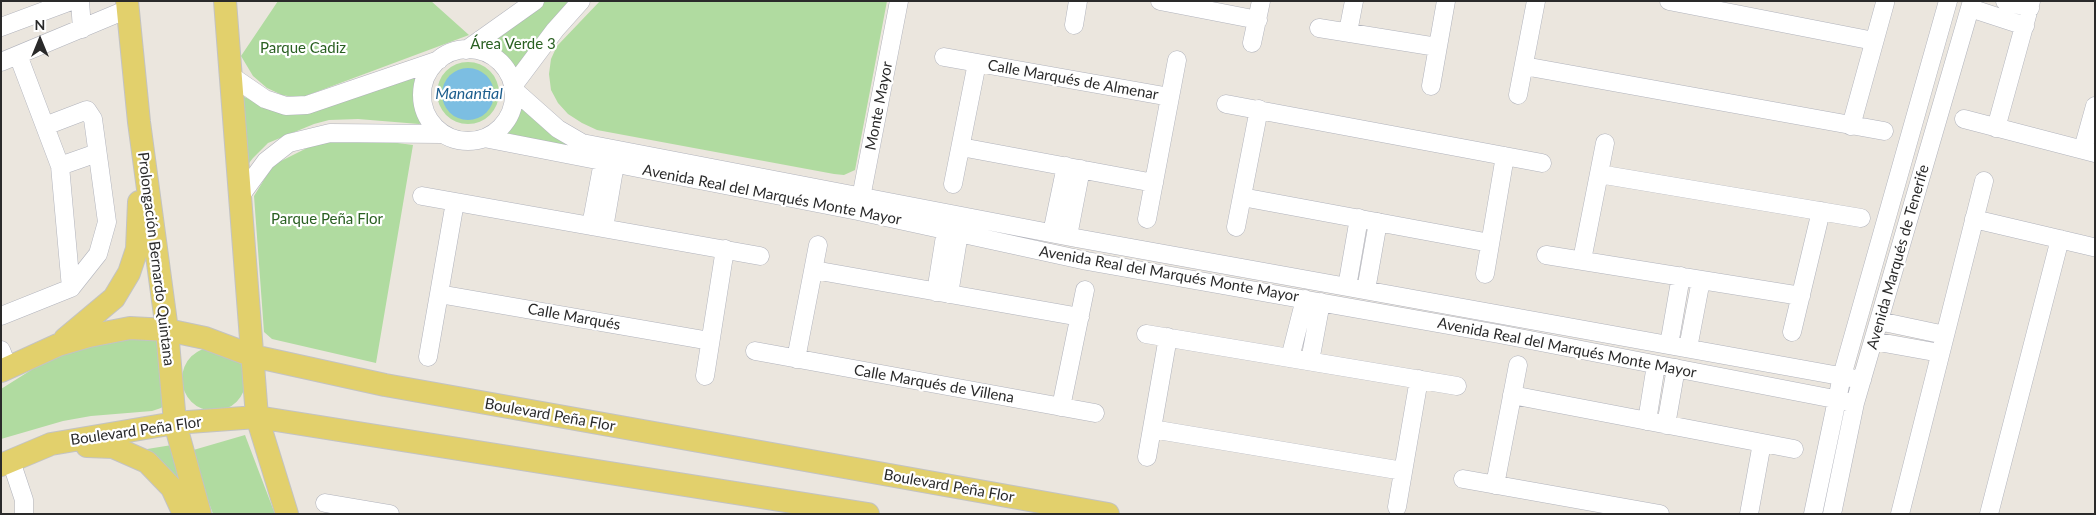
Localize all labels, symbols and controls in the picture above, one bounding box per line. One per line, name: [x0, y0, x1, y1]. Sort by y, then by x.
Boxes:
north arrow: [15, 15, 65, 65]
text: N: [35, 16, 45, 33]
park label: Área Verde 3: [470, 35, 556, 53]
park label: Parque Cadiz: [260, 39, 346, 57]
street label: Calle Marqués de Almenar: [986, 56, 1160, 104]
street label: Monte Mayor: [862, 60, 896, 152]
water label: Manantial: [435, 84, 503, 104]
street label: Prolongación Bernardo Quintana: [134, 151, 178, 367]
street label: Avenida Real del Marqués Monte Mayor: [641, 161, 903, 229]
street label: Avenida Marqués de Tenerife: [1863, 163, 1933, 351]
park label: Parque Peña Flor: [271, 210, 383, 228]
street label: Avenida Real del Marqués Monte Mayor: [1038, 242, 1300, 306]
street label: Calle Marqués: [526, 300, 622, 334]
street label: Avenida Real del Marqués Monte Mayor: [1436, 314, 1698, 382]
street label: Calle Marqués de Villena: [852, 361, 1016, 407]
street label: Boulevard Peña Flor: [483, 395, 617, 435]
street label: Boulevard Peña Flor: [69, 413, 203, 449]
street label: Boulevard Peña Flor: [882, 466, 1016, 506]

